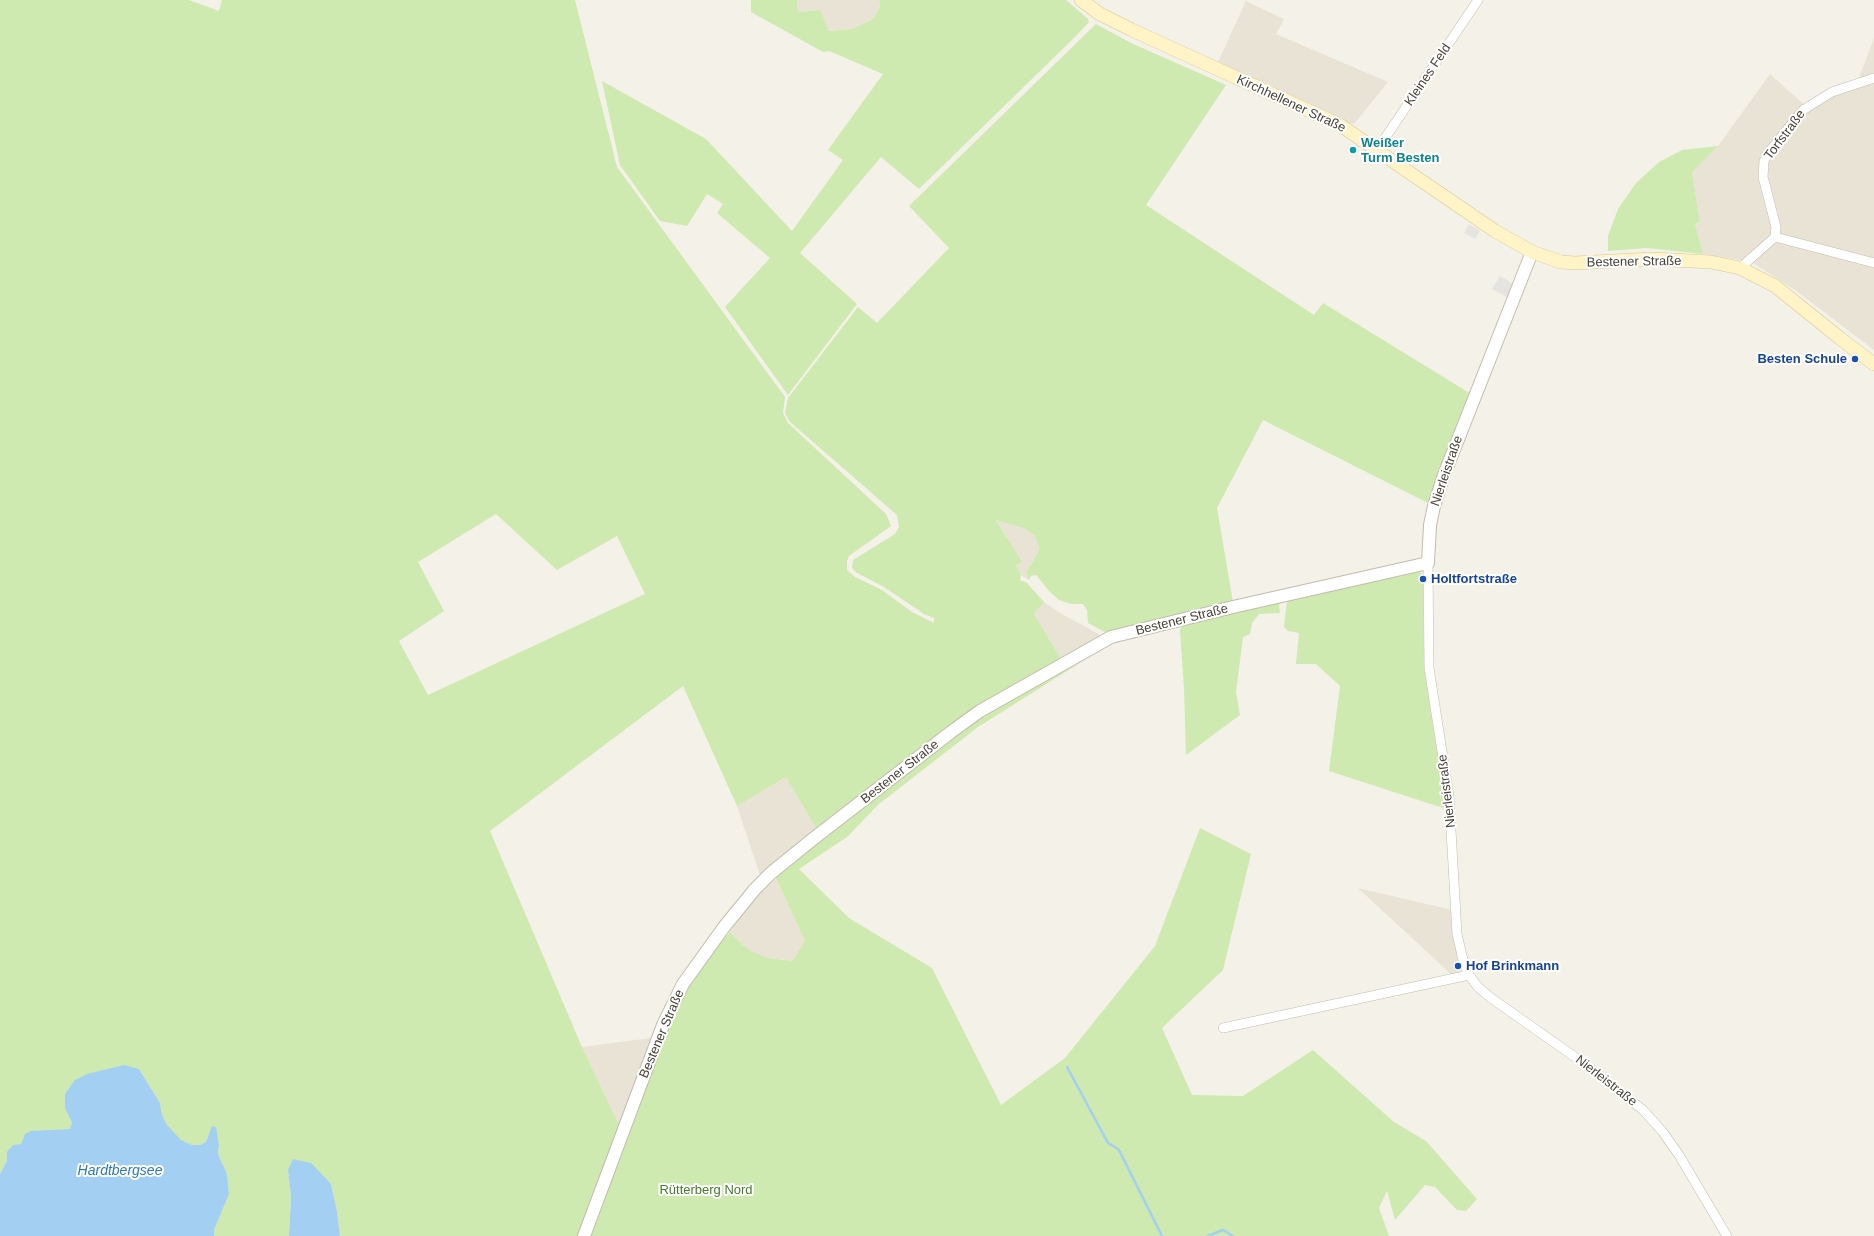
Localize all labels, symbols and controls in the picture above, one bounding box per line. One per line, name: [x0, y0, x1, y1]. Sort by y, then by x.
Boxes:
street label: Kleines Feld: [1402, 41, 1454, 109]
street label: Kirchhellener Straße: [1234, 72, 1348, 136]
street label: Torfstraße: [1761, 107, 1809, 163]
place label: Weißer Turm Besten: [1361, 135, 1439, 166]
marker: Weißer Turm Besten: [1348, 145, 1358, 155]
street label: Bestener Straße: [1587, 253, 1681, 271]
place label: Besten Schule: [1757, 351, 1847, 367]
marker: Besten Schule: [1850, 354, 1860, 364]
street label: Nierleistraße: [1428, 434, 1466, 508]
place label: Holtfortstraße: [1431, 571, 1517, 587]
marker: Holtfortstraße: [1418, 574, 1428, 584]
street label: Bestener Straße: [1134, 601, 1230, 639]
street label: Bestener Straße: [858, 737, 942, 807]
street label: Nierleistraße: [1435, 753, 1459, 829]
place label: Hof Brinkmann: [1466, 958, 1559, 974]
marker: Hof Brinkmann: [1453, 961, 1463, 971]
street label: Bestener Straße: [636, 987, 688, 1081]
street label: Nierleistraße: [1572, 1052, 1640, 1110]
water label: Hardtbergsee: [78, 1163, 162, 1179]
park label: Rütterberg Nord: [659, 1182, 753, 1198]

